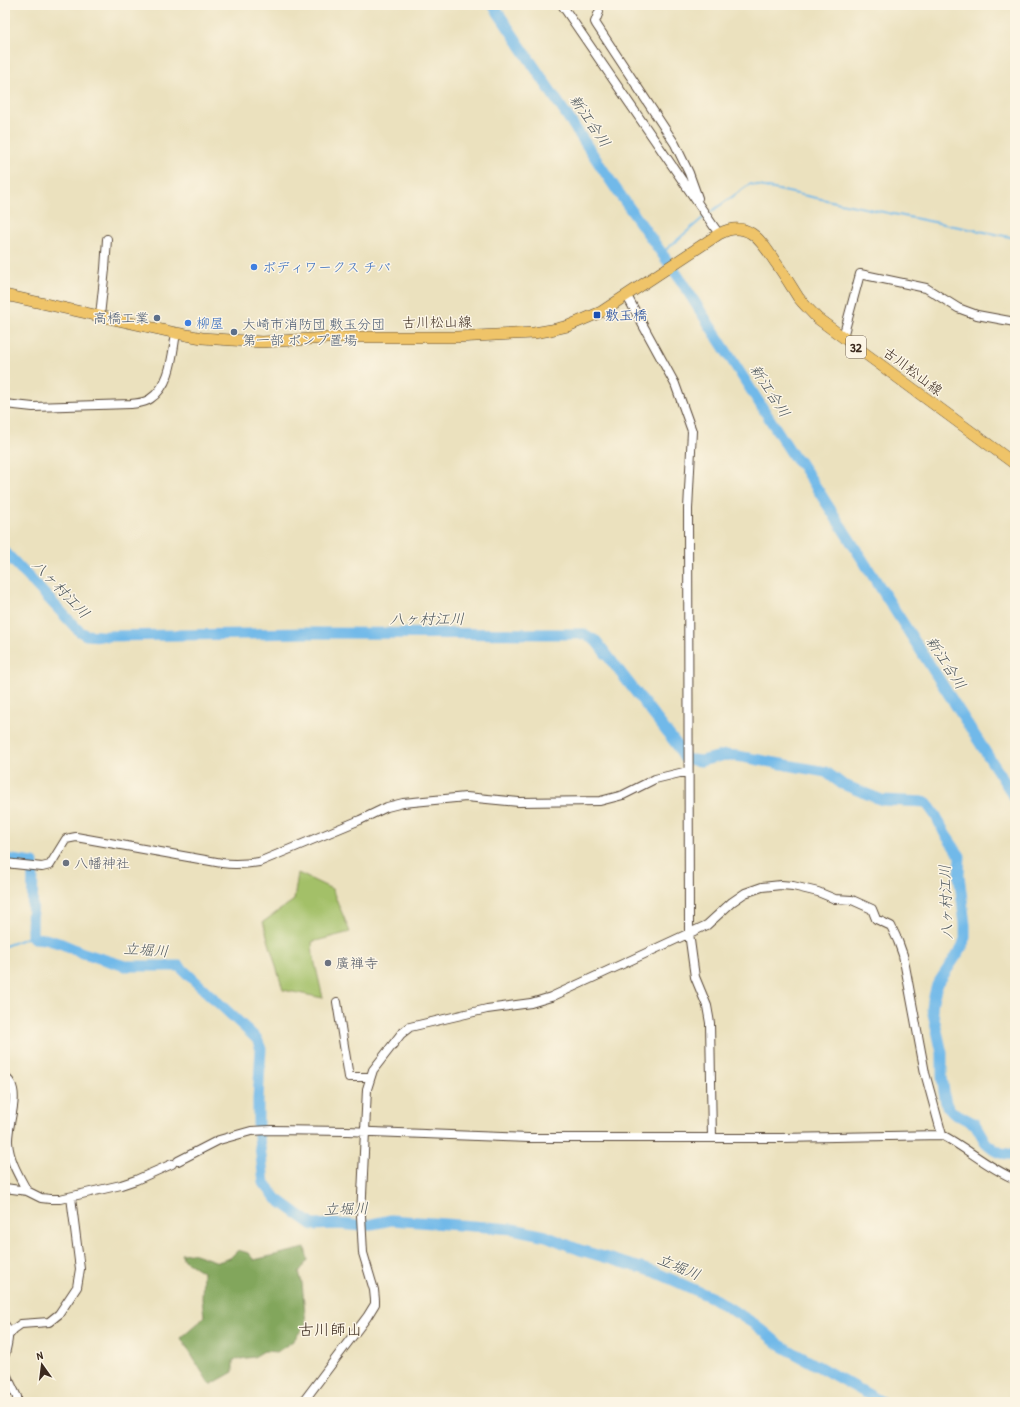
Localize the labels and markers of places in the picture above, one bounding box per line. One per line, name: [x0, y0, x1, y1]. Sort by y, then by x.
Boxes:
place label: ボディワークス チバ: [262, 257, 391, 276]
marker: ボディワークス チバ: [249, 262, 259, 272]
place label: 敷玉橋: [605, 305, 647, 324]
place label: 高橋工業: [93, 308, 149, 327]
marker: 敷玉橋: [592, 310, 602, 320]
marker: 高橋工業: [152, 313, 162, 323]
place label: 柳屋: [196, 313, 224, 332]
place label: 大崎市消防団 敷玉分団 第一部 ポンプ置場: [242, 314, 385, 349]
marker: 柳屋: [183, 318, 193, 328]
marker: 大崎市消防団 敷玉分団 第一部 ポンプ置場: [229, 327, 239, 337]
place label: 八幡神社: [74, 853, 130, 872]
marker: 八幡神社: [61, 858, 71, 868]
place label: 廣禅寺: [336, 953, 378, 972]
marker: 廣禅寺: [323, 958, 333, 968]

